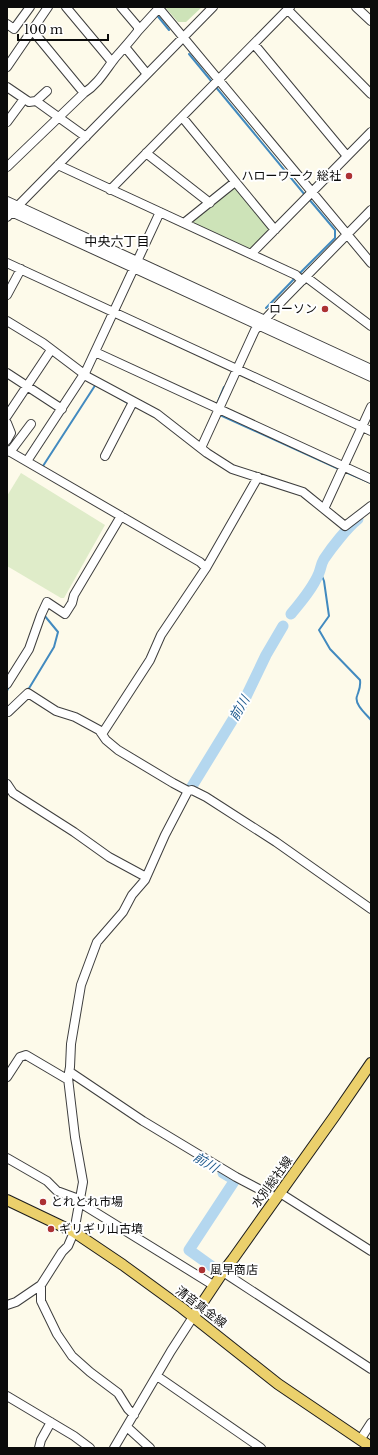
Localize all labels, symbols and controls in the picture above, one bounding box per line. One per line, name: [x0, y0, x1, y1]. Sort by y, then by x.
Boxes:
scale bar: [18, 16, 108, 42]
text: 100 m: [24, 22, 63, 37]
place label: ハローワーク 総社: [242, 168, 341, 183]
marker: ハローワーク 総社: [344, 171, 354, 181]
district label: 中央六丁目: [84, 233, 150, 250]
place label: ローソン: [269, 301, 317, 316]
marker: ローソン: [320, 304, 330, 314]
water label: 前川: [226, 691, 254, 724]
water label: 前川: [190, 1148, 223, 1177]
street label: 水別総社線: [248, 1153, 295, 1210]
place label: とれとれ市場: [51, 1194, 123, 1209]
marker: とれとれ市場: [38, 1197, 48, 1207]
place label: ギリギリ山古墳: [59, 1221, 143, 1236]
marker: ギリギリ山古墳: [46, 1224, 56, 1234]
place label: 風早商店: [210, 1262, 258, 1277]
marker: 風早商店: [197, 1265, 207, 1275]
street label: 清音真金線: [173, 1283, 230, 1331]

